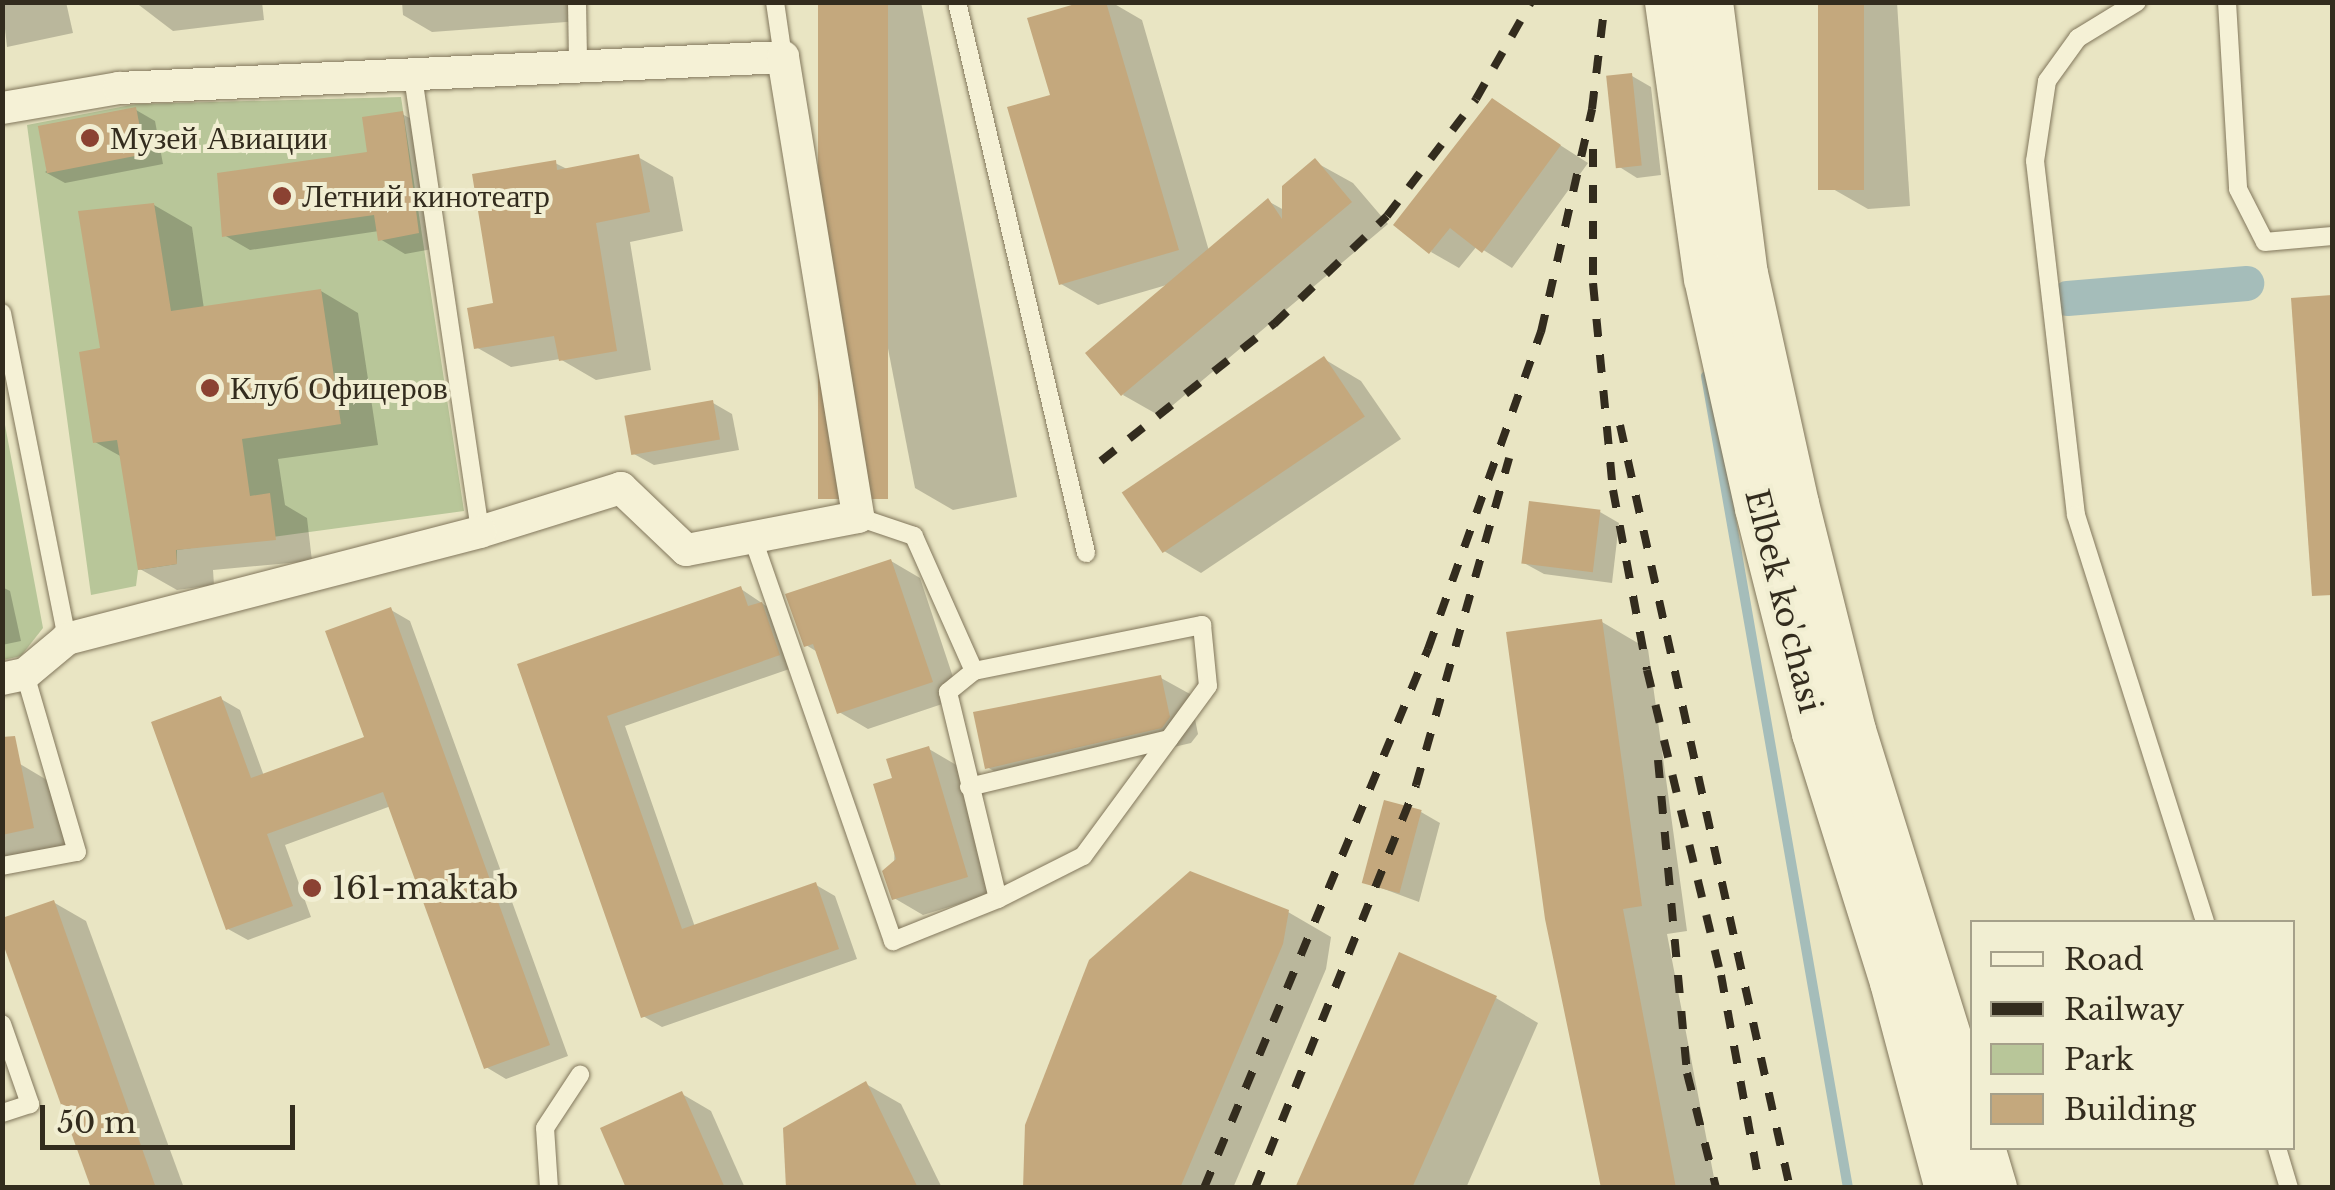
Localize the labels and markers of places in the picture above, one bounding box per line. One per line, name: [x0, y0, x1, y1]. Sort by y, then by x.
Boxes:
place label: Музей Авиации: [110, 119, 328, 157]
marker: Музей Авиации: [79, 127, 101, 149]
place label: Летний кинотеатр: [302, 177, 550, 215]
marker: Летний кинотеатр: [271, 185, 293, 207]
place label: Клуб Офицеров: [230, 369, 448, 407]
marker: Клуб Офицеров: [199, 377, 221, 399]
place label: 161-maktab: [332, 869, 518, 907]
marker: 161-maktab: [301, 877, 323, 899]

